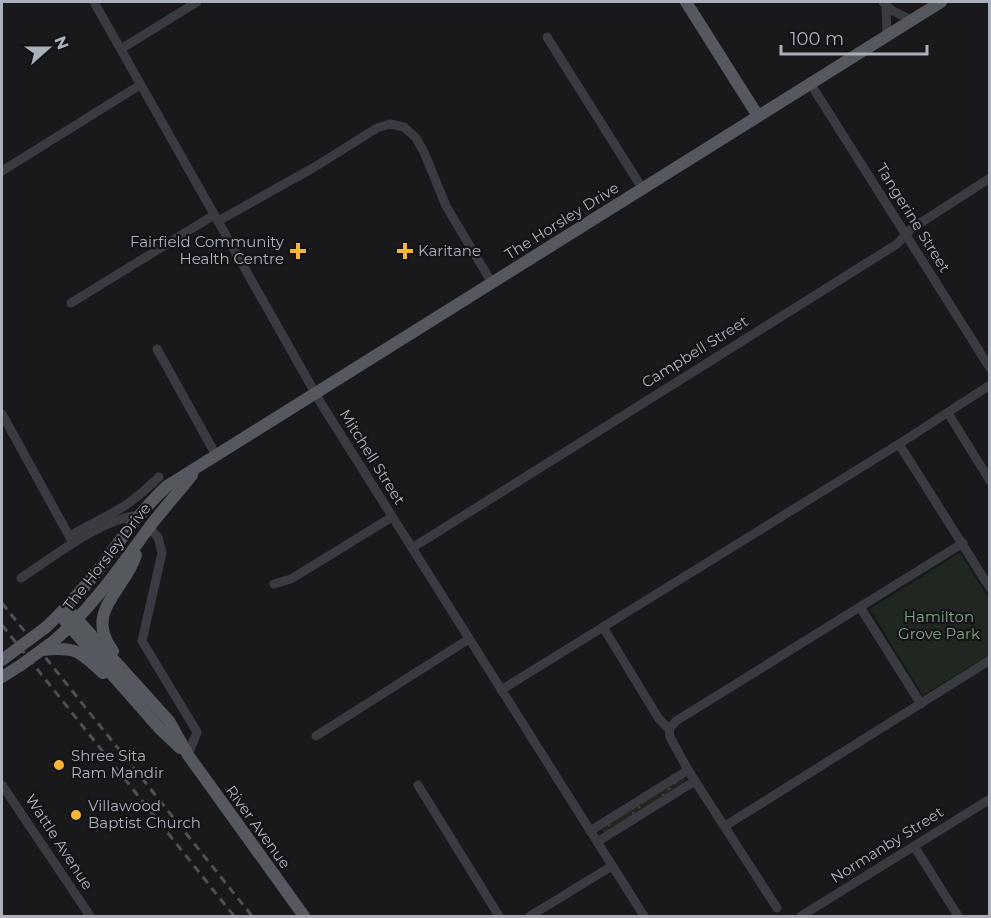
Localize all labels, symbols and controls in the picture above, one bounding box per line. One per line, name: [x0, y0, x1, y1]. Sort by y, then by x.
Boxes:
north arrow: [18, 18, 78, 78]
scale bar: [781, 18, 926, 56]
text: 100 m: [790, 28, 844, 50]
text: N: [50, 33, 73, 52]
street label: Tangerine Street: [872, 160, 955, 276]
street label: The Horsley Drive: [501, 178, 622, 263]
place label: Fairfield Community Health Centre: [130, 232, 285, 268]
place label: Karitane: [418, 241, 481, 260]
marker: Fairfield Community Health Centre: [289, 242, 307, 260]
marker: Karitane: [396, 242, 414, 260]
street label: Campbell Street: [638, 311, 752, 392]
street label: Mitchell Street: [336, 406, 409, 508]
street label: The Horsley Drive: [59, 499, 154, 614]
park label: Hamilton Grove Park: [898, 607, 980, 643]
place label: Shree Sita Ram Mandir: [71, 746, 164, 782]
marker: Shree Sita Ram Mandir: [52, 758, 66, 772]
street label: River Avenue: [222, 781, 295, 872]
street label: Wattle Avenue: [21, 790, 97, 893]
place label: Villawood Baptist Church: [88, 796, 201, 832]
street label: Normanby Street: [827, 802, 947, 887]
marker: Villawood Baptist Church: [69, 808, 83, 822]

